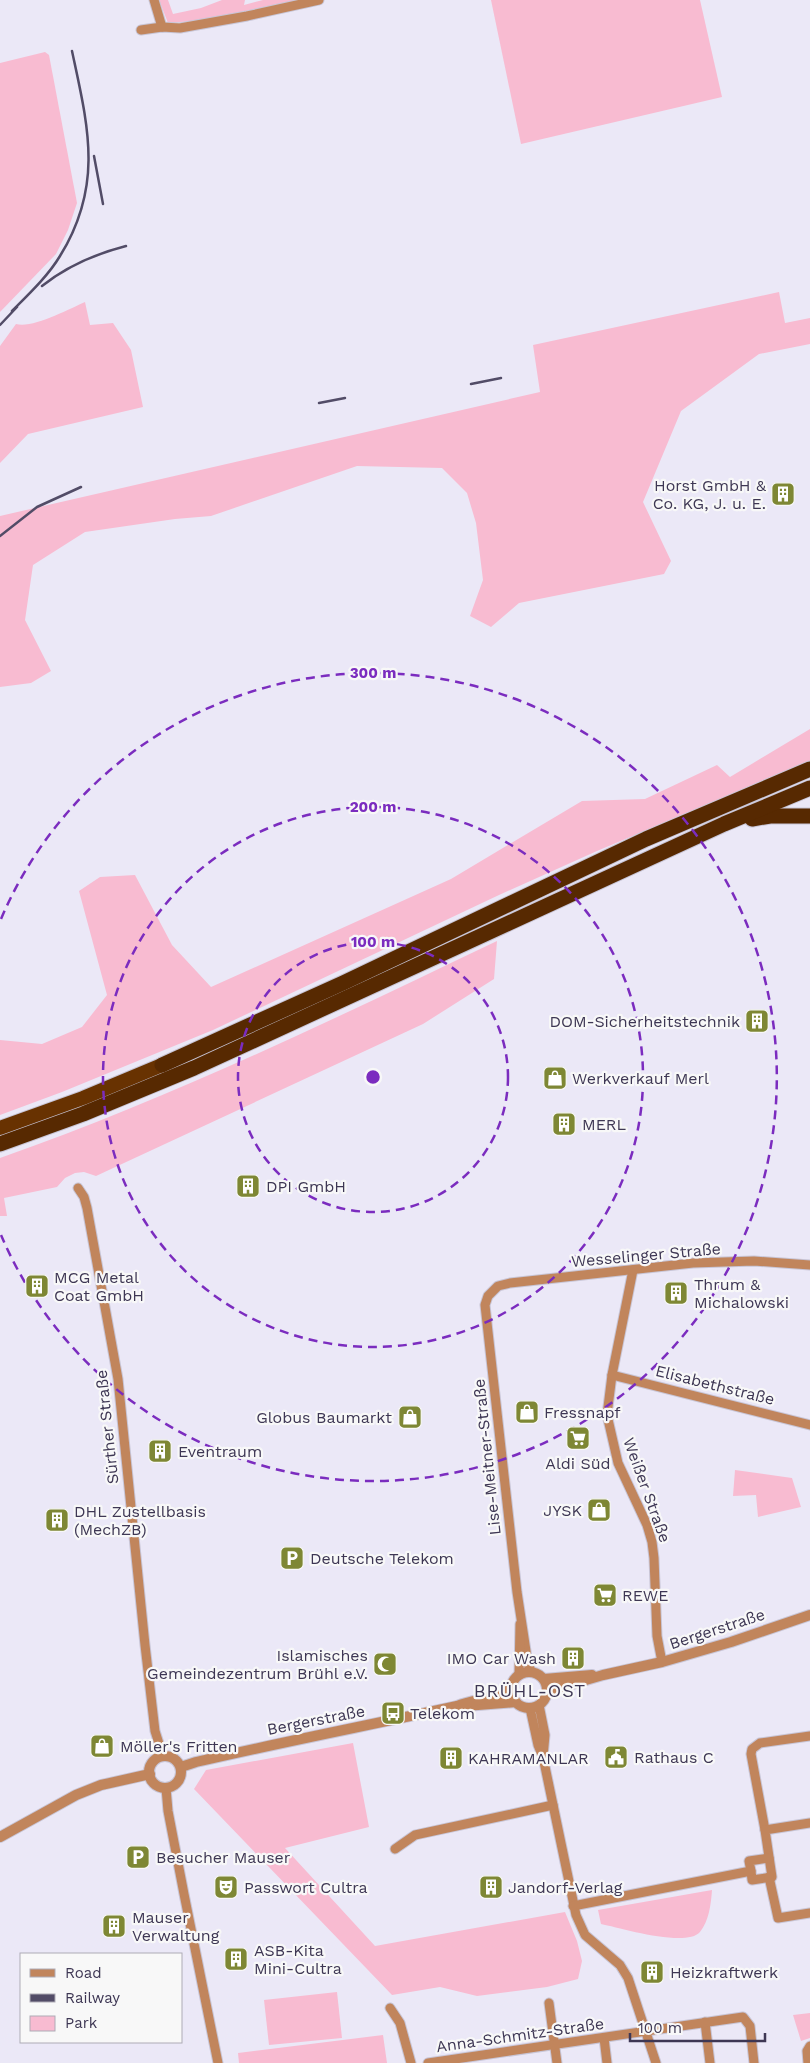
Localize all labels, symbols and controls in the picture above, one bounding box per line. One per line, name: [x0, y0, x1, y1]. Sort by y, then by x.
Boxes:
place label: Horst GmbH & Co. KG, J. u. E.: [653, 476, 767, 513]
building icon: Horst GmbH & Co. KG, J. u. E.: [770, 481, 796, 507]
text: 300 m: [350, 664, 396, 682]
text: 200 m: [350, 798, 396, 816]
text: 100 m: [351, 933, 395, 951]
building icon: DOM-Sicherheitstechnik: [744, 1008, 770, 1034]
place label: DOM-Sicherheitstechnik: [549, 1012, 740, 1031]
shop icon: Werkverkauf Merl: [542, 1065, 568, 1091]
centre of rings: [364, 1068, 382, 1086]
place label: Werkverkauf Merl: [572, 1069, 709, 1088]
building icon: MERL: [551, 1111, 577, 1137]
place label: MERL: [582, 1115, 627, 1134]
building icon: DPI GmbH: [235, 1173, 261, 1199]
place label: DPI GmbH: [266, 1177, 346, 1196]
street label: Wesselinger Straße: [570, 1239, 722, 1271]
place label: MCG Metal Coat GmbH: [54, 1268, 144, 1305]
building icon: MCG Metal Coat GmbH: [24, 1273, 50, 1299]
place label: Thrum & Michalowski: [694, 1275, 789, 1312]
building icon: Thrum & Michalowski: [663, 1280, 689, 1306]
street label: Elisabethstraße: [653, 1361, 777, 1409]
street label: Sürther Straße: [92, 1369, 122, 1485]
street label: Lise-Meitner-Straße: [469, 1378, 505, 1536]
shop icon: Fressnapf: [514, 1399, 540, 1425]
place label: Fressnapf: [544, 1403, 621, 1422]
shop icon: Globus Baumarkt: [397, 1404, 423, 1430]
place label: Globus Baumarkt: [256, 1408, 392, 1427]
supermarket icon: Aldi Süd: [565, 1425, 591, 1451]
street label: Weißer Straße: [619, 1435, 675, 1545]
building icon: Eventraum: [147, 1438, 173, 1464]
place label: Eventraum: [178, 1442, 262, 1461]
place label: Aldi Süd: [545, 1454, 611, 1473]
shop icon: JYSK: [586, 1497, 612, 1523]
place label: JYSK: [543, 1501, 583, 1520]
place label: DHL Zustellbasis (MechZB): [74, 1502, 206, 1539]
building icon: DHL Zustellbasis (MechZB): [44, 1507, 70, 1533]
parking icon: Deutsche Telekom: [279, 1545, 305, 1571]
place label: Deutsche Telekom: [310, 1549, 454, 1568]
supermarket icon: REWE: [592, 1582, 618, 1608]
place label: REWE: [622, 1586, 668, 1605]
street label: Bergerstraße: [667, 1605, 767, 1653]
building icon: IMO Car Wash: [560, 1645, 586, 1671]
place label: Islamisches Gemeindezentrum Brühl e.V.: [147, 1646, 368, 1683]
place label: IMO Car Wash: [447, 1649, 556, 1668]
mosque icon: Islamisches Gemeindezentrum Brühl e.V.: [372, 1651, 398, 1677]
district label: BRÜHL-OST: [474, 1680, 586, 1701]
bus stop icon: Telekom: [380, 1700, 406, 1726]
street label: Bergerstraße: [265, 1701, 367, 1739]
place label: Telekom: [410, 1704, 475, 1723]
shop icon: Möller's Fritten: [89, 1733, 115, 1759]
place label: Möller's Fritten: [120, 1737, 238, 1756]
public building icon: Rathaus C: [603, 1744, 629, 1770]
building icon: KAHRAMANLAR: [438, 1745, 464, 1771]
place label: Rathaus C: [634, 1748, 714, 1767]
place label: KAHRAMANLAR: [468, 1749, 589, 1768]
parking icon: Besucher Mauser: [125, 1844, 151, 1870]
place label: Besucher Mauser: [156, 1848, 291, 1867]
theatre icon: Passwort Cultra: [213, 1874, 239, 1900]
building icon: Jandorf-Verlag: [478, 1874, 504, 1900]
place label: Passwort Cultra: [244, 1878, 368, 1897]
place label: Jandorf-Verlag: [508, 1878, 623, 1897]
place label: Mauser Verwaltung: [132, 1908, 220, 1945]
building icon: Mauser Verwaltung: [101, 1913, 127, 1939]
place label: ASB-Kita Mini-Cultra: [254, 1941, 342, 1978]
building icon: ASB-Kita Mini-Cultra: [223, 1946, 249, 1972]
legend: [20, 1953, 182, 2043]
building icon: Heizkraftwerk: [639, 1959, 665, 1985]
place label: Heizkraftwerk: [670, 1963, 778, 1982]
text: Road: [65, 1964, 102, 1982]
text: Railway: [65, 1989, 120, 2007]
scale bar: [630, 2010, 765, 2042]
text: Park: [65, 2014, 98, 2032]
street label: Anna-Schmitz-Straße: [435, 2014, 605, 2056]
text: 100 m: [638, 2019, 682, 2037]

